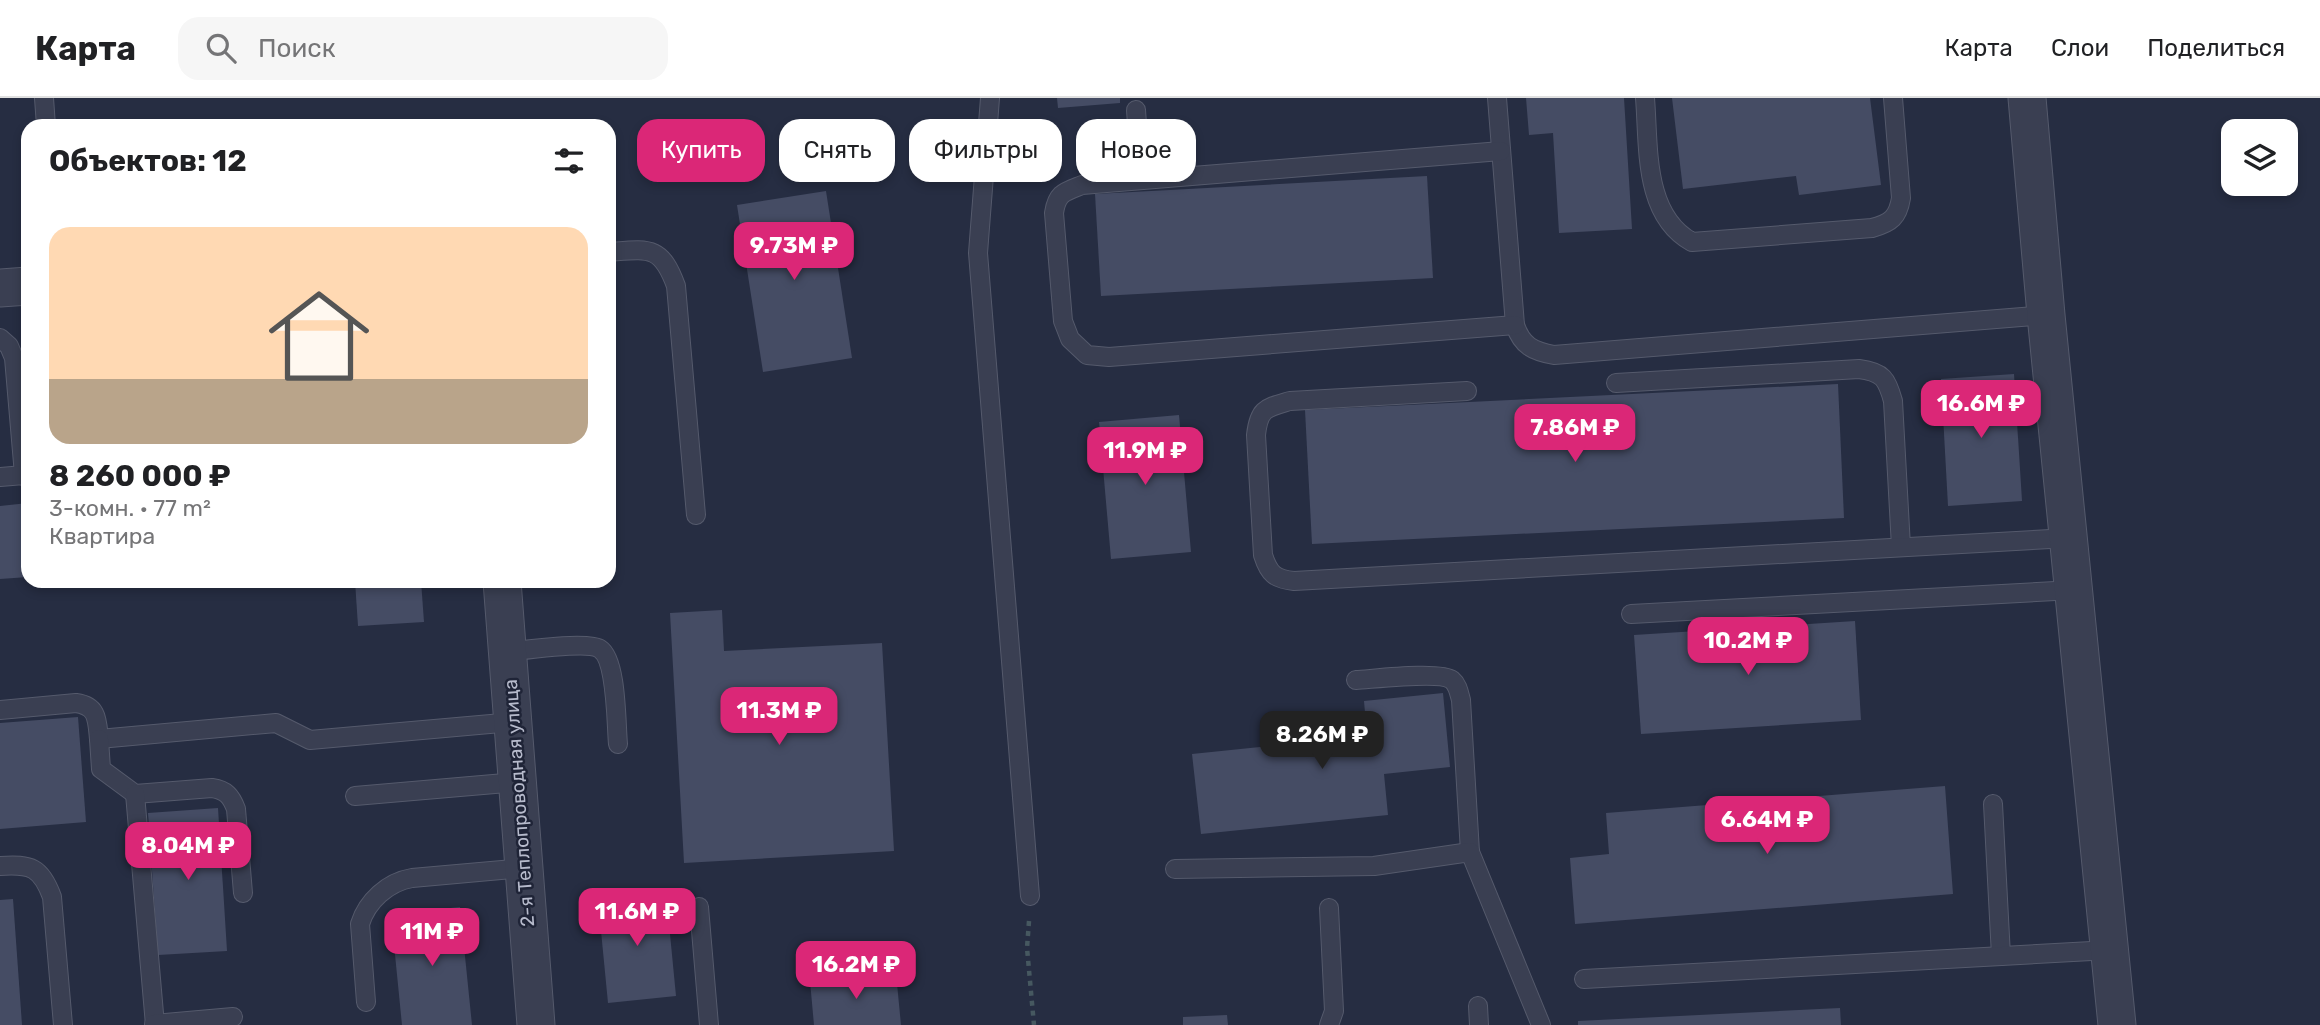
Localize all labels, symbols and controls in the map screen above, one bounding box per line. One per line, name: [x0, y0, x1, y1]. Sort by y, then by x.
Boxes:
search box: [178, 17, 668, 80]
text: Карта: [35, 29, 136, 68]
icon: search: [202, 29, 240, 67]
text: Поиск: [258, 33, 336, 64]
text: Карта: [1944, 34, 2013, 62]
text: Слои: [2051, 34, 2109, 62]
text: Поделиться: [2147, 34, 2285, 62]
chip: Купить: [637, 119, 765, 182]
chip: Снять: [779, 119, 895, 182]
chip: Фильтры: [909, 119, 1062, 182]
chip: Новое: [1076, 119, 1196, 182]
map controls: [2221, 119, 2298, 196]
button: layers: [2221, 119, 2298, 196]
icon: filters: [550, 142, 588, 180]
text: Объектов: 12: [49, 143, 247, 179]
pin: 9.73M ₽: [729, 222, 859, 282]
text: 9.73M ₽: [750, 231, 838, 259]
icon: home: [256, 273, 382, 399]
pin: 16.6M ₽: [1916, 380, 2046, 440]
text: 16.6M ₽: [1937, 389, 2025, 417]
pin: 7.86M ₽: [1510, 404, 1640, 464]
text: 7.86M ₽: [1530, 413, 1620, 441]
pin: 11.9M ₽: [1080, 428, 1210, 487]
text: 11.9M ₽: [1103, 436, 1187, 464]
text: 8 260 000 ₽: [49, 458, 231, 494]
text: 3-комн. · 77 m²: [49, 494, 211, 522]
text: Квартира: [49, 522, 155, 550]
pin: 10.2M ₽: [1683, 618, 1813, 677]
text: 10.2M ₽: [1704, 626, 1792, 654]
street label: 2-я Теплопроводная улица: [499, 679, 539, 927]
pin: 11.3M ₽: [714, 688, 844, 747]
text: 11.3M ₽: [736, 696, 822, 724]
pin: 8.26M ₽: [1257, 712, 1387, 771]
text: 8.26M ₽: [1276, 720, 1368, 748]
pin: 6.64M ₽: [1702, 796, 1832, 856]
text: 6.64M ₽: [1721, 805, 1813, 833]
pin: 8.04M ₽: [123, 822, 253, 882]
text: 8.04M ₽: [141, 831, 235, 859]
pin: 11.6M ₽: [572, 888, 702, 948]
text: 11.6M ₽: [595, 897, 679, 925]
pin: 11M ₽: [383, 908, 481, 968]
text: 11M ₽: [400, 917, 464, 945]
pin: 16.2M ₽: [791, 942, 921, 1001]
text: 16.2M ₽: [812, 950, 900, 978]

